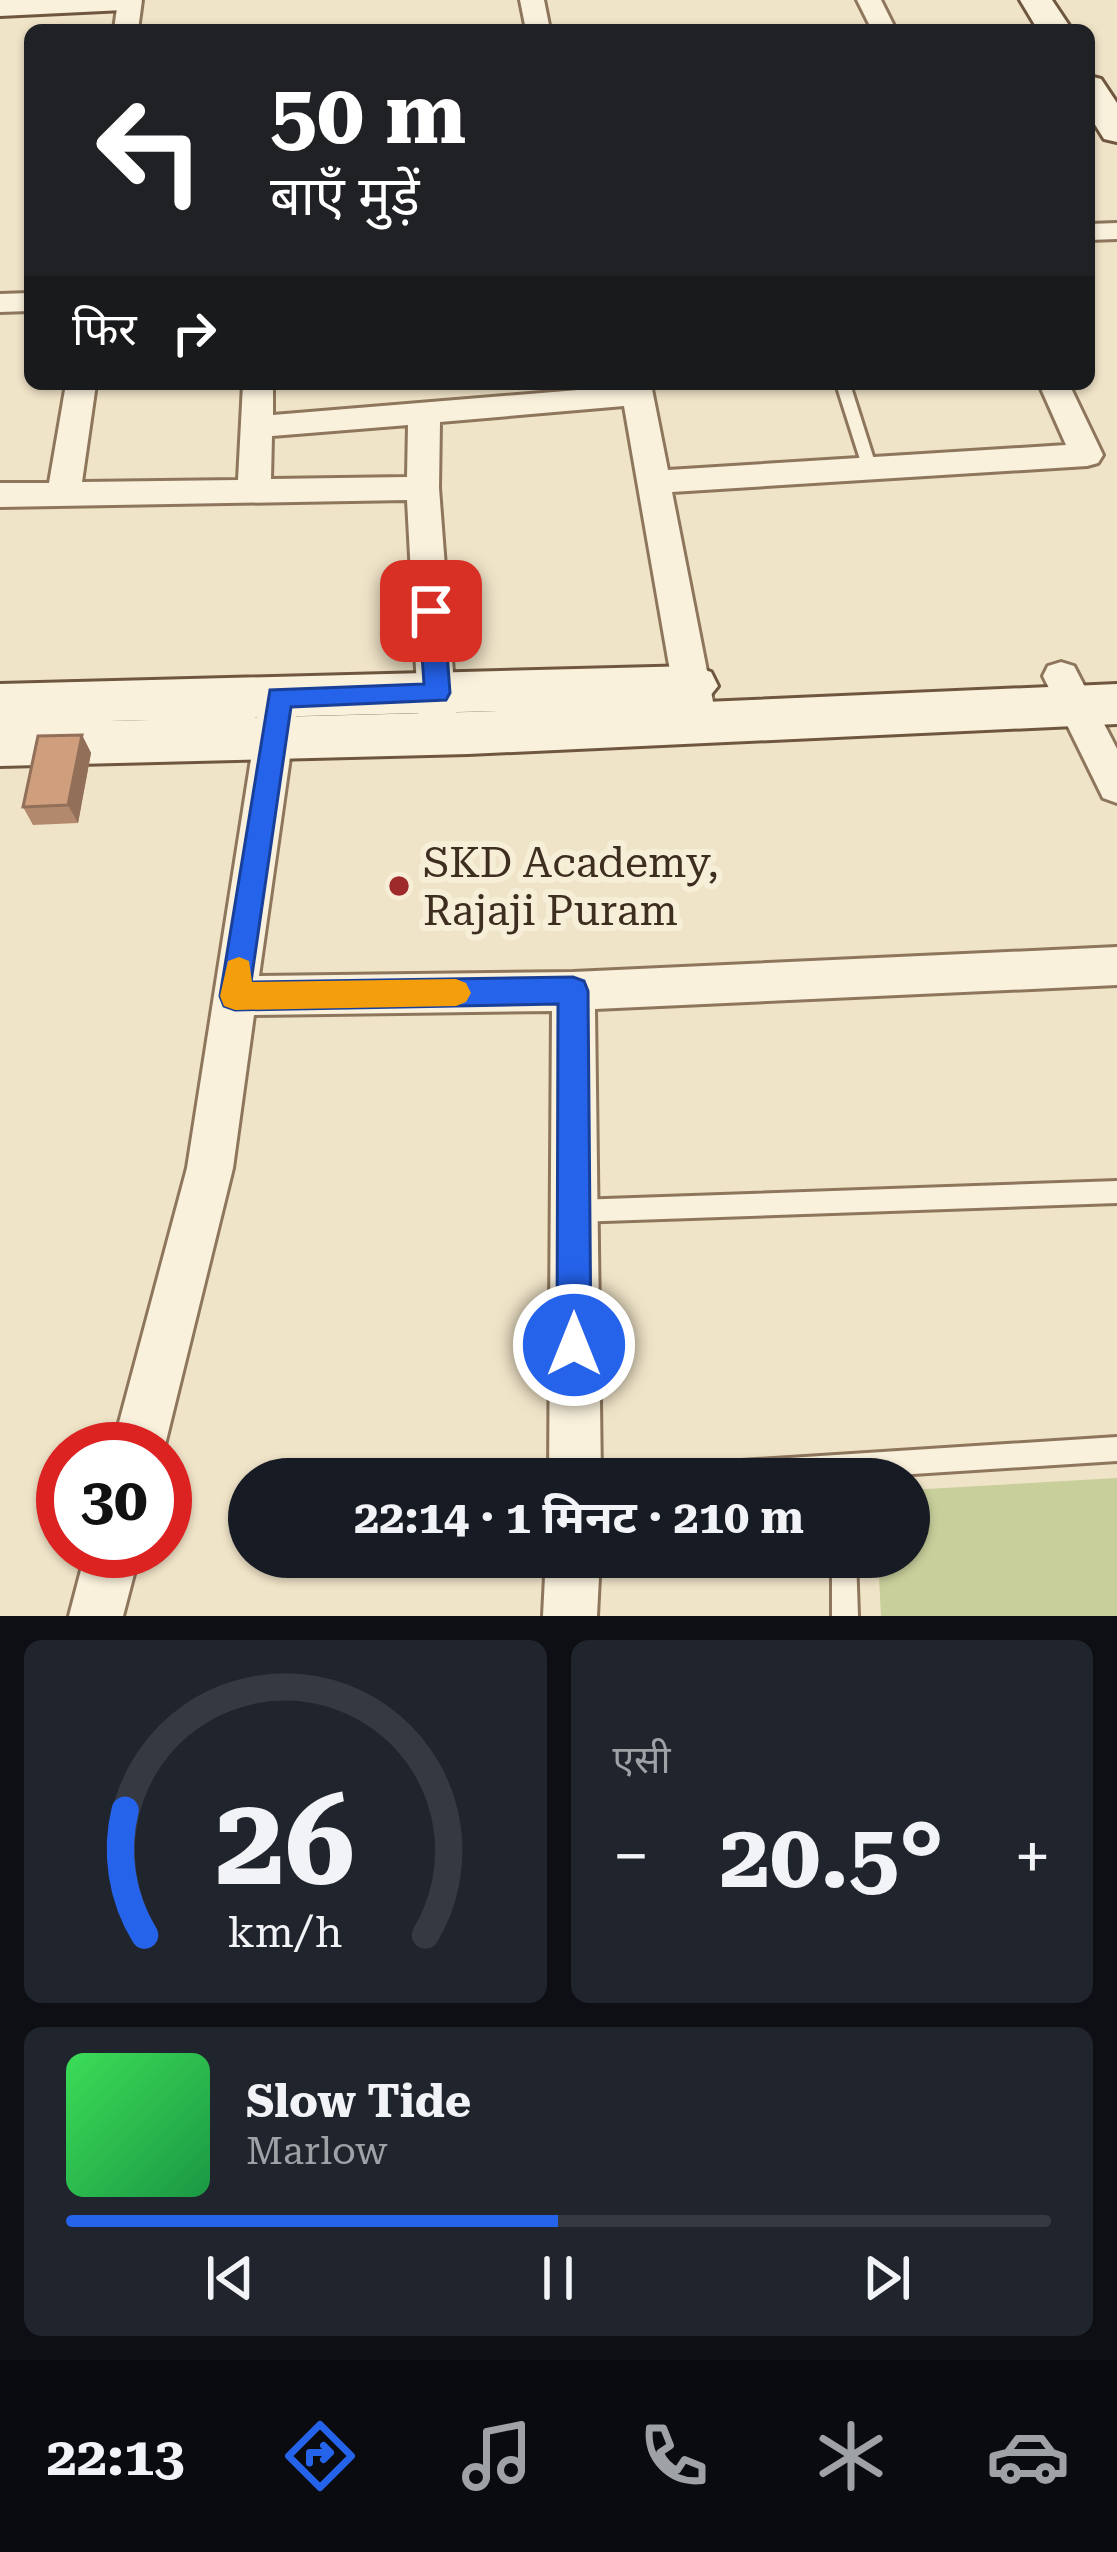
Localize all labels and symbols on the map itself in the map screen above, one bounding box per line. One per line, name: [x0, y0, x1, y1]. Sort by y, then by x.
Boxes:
pin: [380, 560, 482, 662]
place label: SKD Academy, Rajaji Puram: [423, 838, 719, 935]
marker: SKD Academy, Rajaji Puram: [386, 873, 412, 899]
position arrow: [511, 1282, 637, 1408]
speed limit sign: 30: [36, 1422, 192, 1578]

